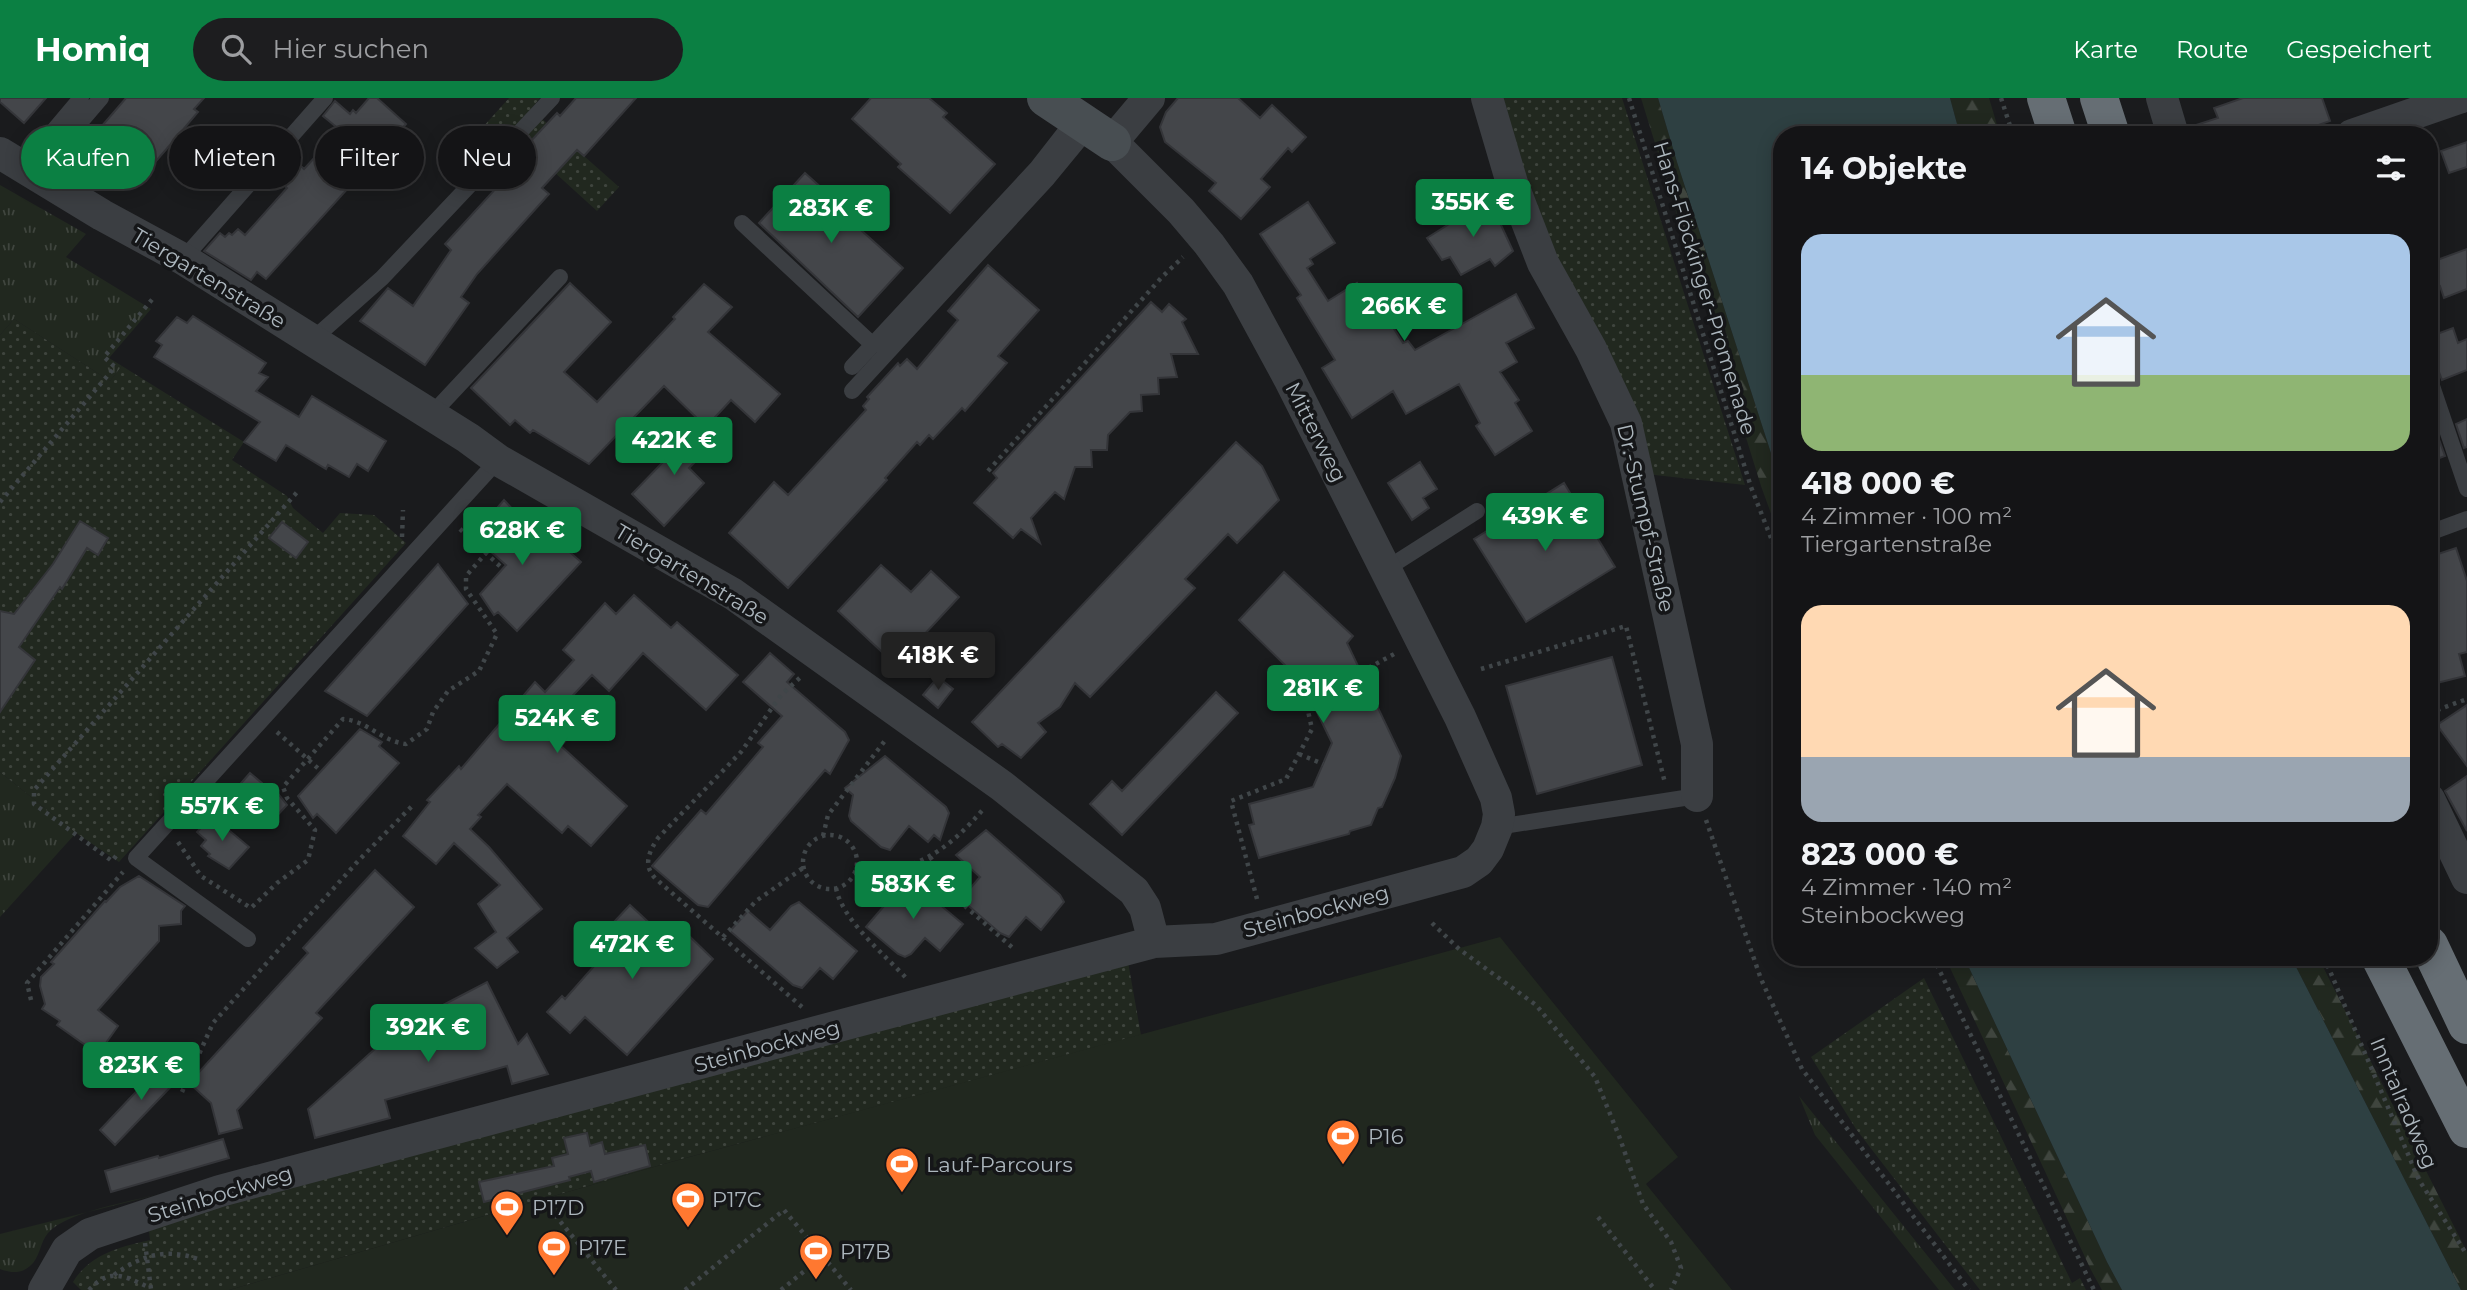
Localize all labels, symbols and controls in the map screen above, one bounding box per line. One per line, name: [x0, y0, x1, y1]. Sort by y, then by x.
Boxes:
search box: [193, 18, 683, 81]
text: Homiq: [35, 29, 151, 69]
icon: search: [217, 30, 255, 68]
text: Hier suchen: [273, 33, 429, 65]
text: Karte: [2073, 35, 2138, 64]
text: Route: [2176, 35, 2248, 64]
text: Gespeichert: [2286, 35, 2432, 64]
chip: Kaufen: [21, 126, 155, 189]
chip: Mieten: [169, 126, 301, 189]
chip: Filter: [315, 126, 424, 189]
chip: Neu: [438, 126, 536, 189]
street label: Hans-Flöckinger-Promenade: [1648, 138, 1762, 438]
icon: filters: [2372, 149, 2410, 187]
text: 14 Objekte: [1801, 150, 1967, 187]
pin: 355K €: [1416, 180, 1530, 239]
pin: 283K €: [774, 186, 888, 245]
text: 355K €: [1432, 188, 1514, 216]
text: 283K €: [789, 194, 873, 222]
street label: Tiergartenstraße: [128, 222, 290, 334]
icon: home: [2043, 279, 2169, 405]
pin: 266K €: [1347, 284, 1461, 343]
text: 266K €: [1361, 292, 1447, 320]
street label: Mitterweg: [1280, 378, 1352, 486]
pin: 422K €: [617, 418, 731, 477]
street label: Dr.-Stumpf-Straße: [1612, 422, 1680, 614]
text: 422K €: [631, 426, 717, 454]
text: 418 000 €: [1801, 465, 1955, 502]
pin: 439K €: [1488, 494, 1602, 553]
text: 439K €: [1502, 502, 1588, 530]
text: 4 Zimmer · 100 m²: [1801, 502, 2012, 530]
pin: 628K €: [465, 508, 579, 567]
text: 628K €: [479, 516, 565, 544]
street label: Tiergartenstraße: [611, 518, 773, 630]
text: Tiergartenstraße: [1801, 530, 1992, 558]
pin: 418K €: [881, 632, 995, 692]
text: 418K €: [897, 641, 979, 669]
icon: home: [2043, 650, 2169, 776]
pin: 281K €: [1266, 666, 1380, 725]
text: 281K €: [1283, 674, 1363, 702]
pin: 524K €: [500, 696, 614, 755]
text: 524K €: [515, 704, 599, 732]
pin: 557K €: [165, 784, 279, 843]
text: 557K €: [180, 792, 264, 820]
text: 823 000 €: [1801, 836, 1959, 873]
pin: 583K €: [856, 862, 970, 921]
text: 583K €: [871, 870, 955, 898]
text: 4 Zimmer · 140 m²: [1801, 873, 2012, 901]
street label: Steinbockweg: [1240, 880, 1392, 942]
text: Steinbockweg: [1801, 901, 1965, 929]
pin: 472K €: [575, 922, 689, 981]
text: 472K €: [590, 930, 674, 958]
pin: 392K €: [371, 1004, 485, 1064]
text: 392K €: [386, 1013, 470, 1041]
street label: Steinbockweg: [691, 1015, 843, 1077]
street label: Inntalradweg: [2365, 1034, 2443, 1172]
pin: 823K €: [84, 1042, 198, 1102]
text: 823K €: [99, 1051, 183, 1079]
sports icon: P16: [1324, 1117, 1362, 1166]
place label: P16: [1368, 1124, 1404, 1149]
sports icon: Lauf-Parcours: [883, 1145, 921, 1194]
place label: Lauf-Parcours: [926, 1152, 1073, 1177]
street label: Steinbockweg: [145, 1160, 295, 1228]
sports icon: P17C: [669, 1180, 707, 1229]
place label: P17C: [712, 1187, 762, 1212]
sports icon: P17D: [488, 1188, 526, 1237]
place label: P17D: [532, 1195, 584, 1220]
sports icon: P17E: [535, 1228, 573, 1277]
sports icon: P17B: [797, 1232, 835, 1281]
place label: P17E: [578, 1235, 627, 1260]
place label: P17B: [840, 1239, 891, 1264]

